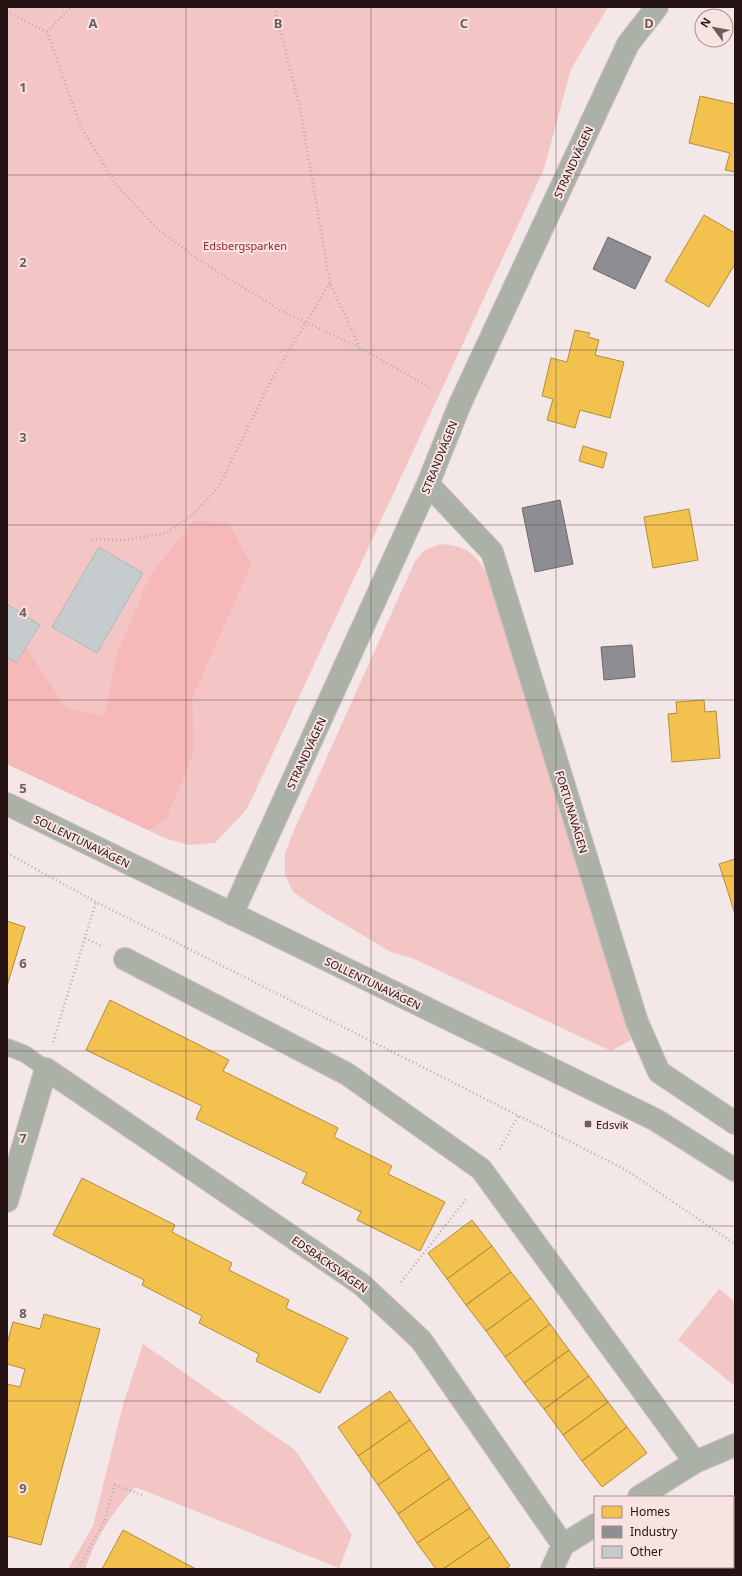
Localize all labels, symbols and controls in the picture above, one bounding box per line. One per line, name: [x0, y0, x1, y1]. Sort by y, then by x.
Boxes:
north arrow: [694, 8, 734, 48]
text: A: [89, 14, 98, 32]
text: B: [274, 14, 282, 32]
text: C: [460, 14, 468, 32]
text: D: [644, 14, 654, 32]
text: N: [696, 15, 714, 30]
text: 1: [19, 78, 27, 96]
street label: STRANDVÄGEN: [550, 124, 596, 200]
park label: Edsbergsparken: [203, 238, 287, 253]
text: 2: [19, 253, 27, 271]
street label: STRANDVÄGEN: [417, 418, 461, 496]
text: 3: [19, 428, 27, 446]
text: 4: [19, 603, 27, 621]
street label: STRANDVÄGEN: [283, 715, 329, 791]
street label: FORTUNAVÄGEN: [552, 769, 592, 855]
text: 5: [19, 779, 27, 797]
street label: SOLLENTUNAVÄGEN: [31, 811, 133, 871]
street label: SOLLENTUNAVÄGEN: [322, 953, 424, 1013]
text: 6: [19, 954, 27, 972]
place label: Edsvik: [596, 1117, 629, 1132]
marker: Edsvik: [583, 1119, 593, 1129]
text: 7: [19, 1129, 27, 1147]
street label: EDSBÄCKSVÄGEN: [289, 1232, 371, 1296]
text: 8: [19, 1304, 27, 1322]
text: 9: [19, 1479, 27, 1497]
legend: [594, 1496, 734, 1568]
text: Homes: [630, 1503, 670, 1520]
text: Industry: [630, 1523, 678, 1540]
text: Other: [630, 1543, 663, 1560]

